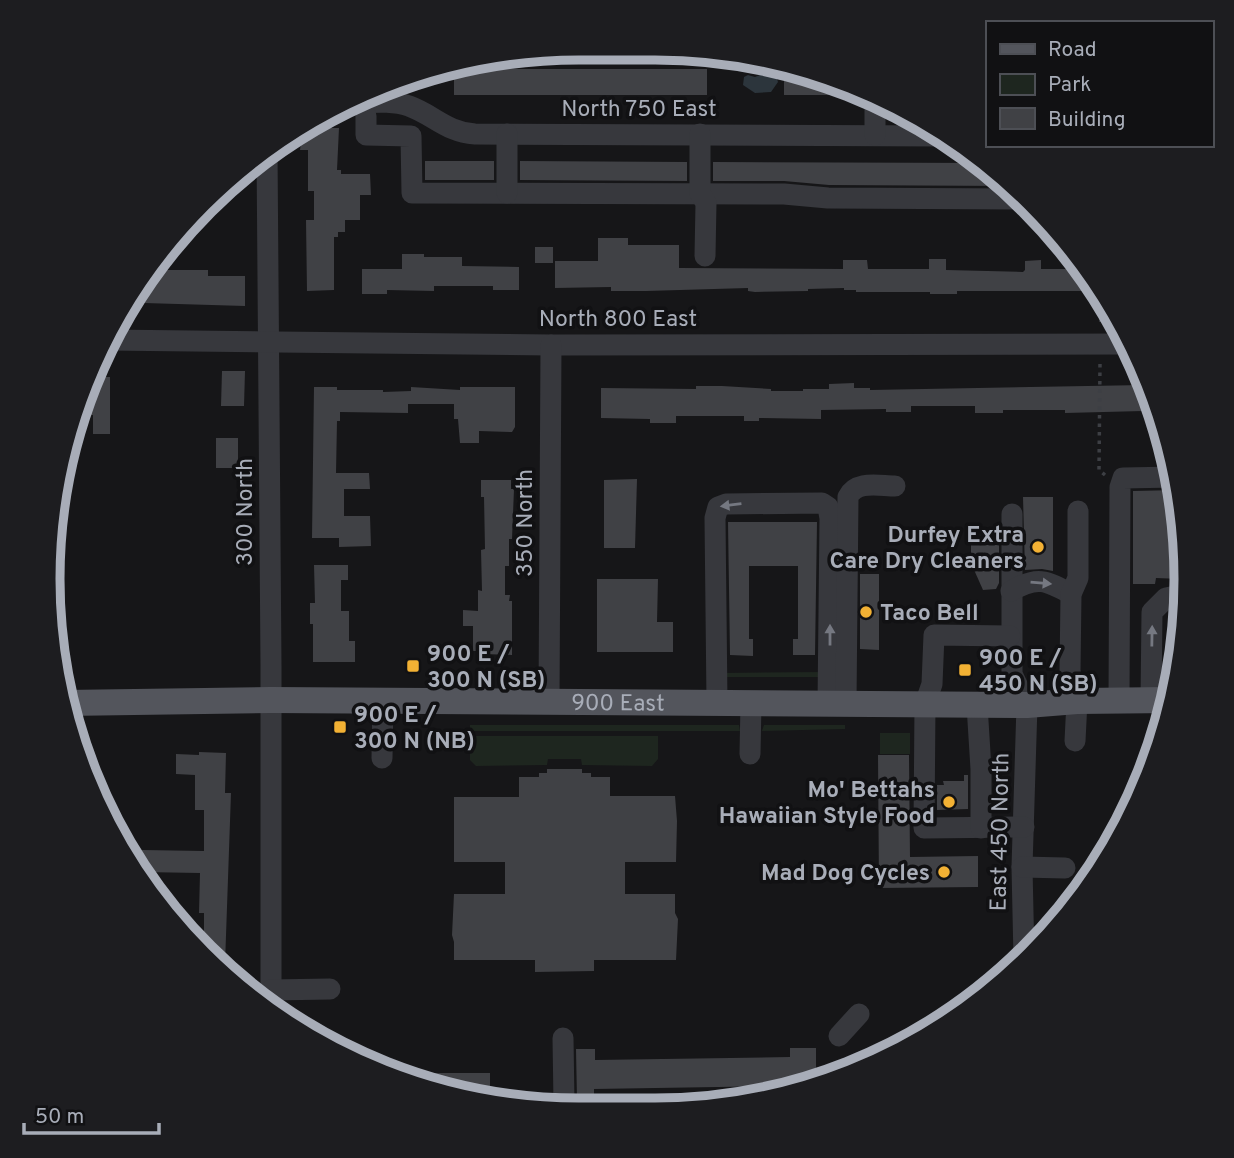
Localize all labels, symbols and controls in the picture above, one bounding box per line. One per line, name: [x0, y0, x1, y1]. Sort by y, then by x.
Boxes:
legend: [986, 21, 1213, 147]
text: Road: [1048, 37, 1097, 64]
text: Park: [1048, 72, 1091, 99]
street label: North 750 East: [561, 96, 717, 125]
text: Building: [1048, 107, 1126, 134]
street label: North 800 East: [539, 306, 697, 335]
street label: 300 North: [232, 458, 261, 566]
street label: 350 North: [512, 469, 541, 577]
one-way arrow: [720, 500, 742, 511]
place label: Durfey Extra Care Dry Cleaners: [830, 522, 1024, 577]
marker: Durfey Extra Care Dry Cleaners: [1030, 539, 1046, 555]
one-way arrow: [1030, 578, 1052, 589]
place label: Taco Bell: [880, 600, 979, 629]
marker: Taco Bell: [858, 604, 874, 620]
one-way arrow: [824, 624, 836, 646]
one-way arrow: [1146, 625, 1158, 647]
place label: 900 E / 300 N (SB): [427, 641, 545, 696]
place label: 900 E / 450 N (SB): [979, 645, 1098, 700]
marker: 900 E / 300 N (SB): [405, 658, 421, 674]
marker: 900 E / 450 N (SB): [957, 662, 973, 678]
street label: 900 East: [571, 690, 665, 720]
place label: 900 E / 300 N (NB): [354, 702, 475, 757]
marker: 900 E / 300 N (NB): [332, 719, 348, 735]
street label: East 450 North: [986, 752, 1017, 912]
place label: Mo' Bettahs Hawaiian Style Food: [719, 777, 935, 832]
marker: Mo' Bettahs Hawaiian Style Food: [941, 794, 957, 810]
place label: Mad Dog Cycles: [761, 860, 930, 889]
marker: Mad Dog Cycles: [936, 864, 952, 880]
scale bar: [24, 1092, 159, 1136]
text: 50 m: [35, 1104, 84, 1131]

